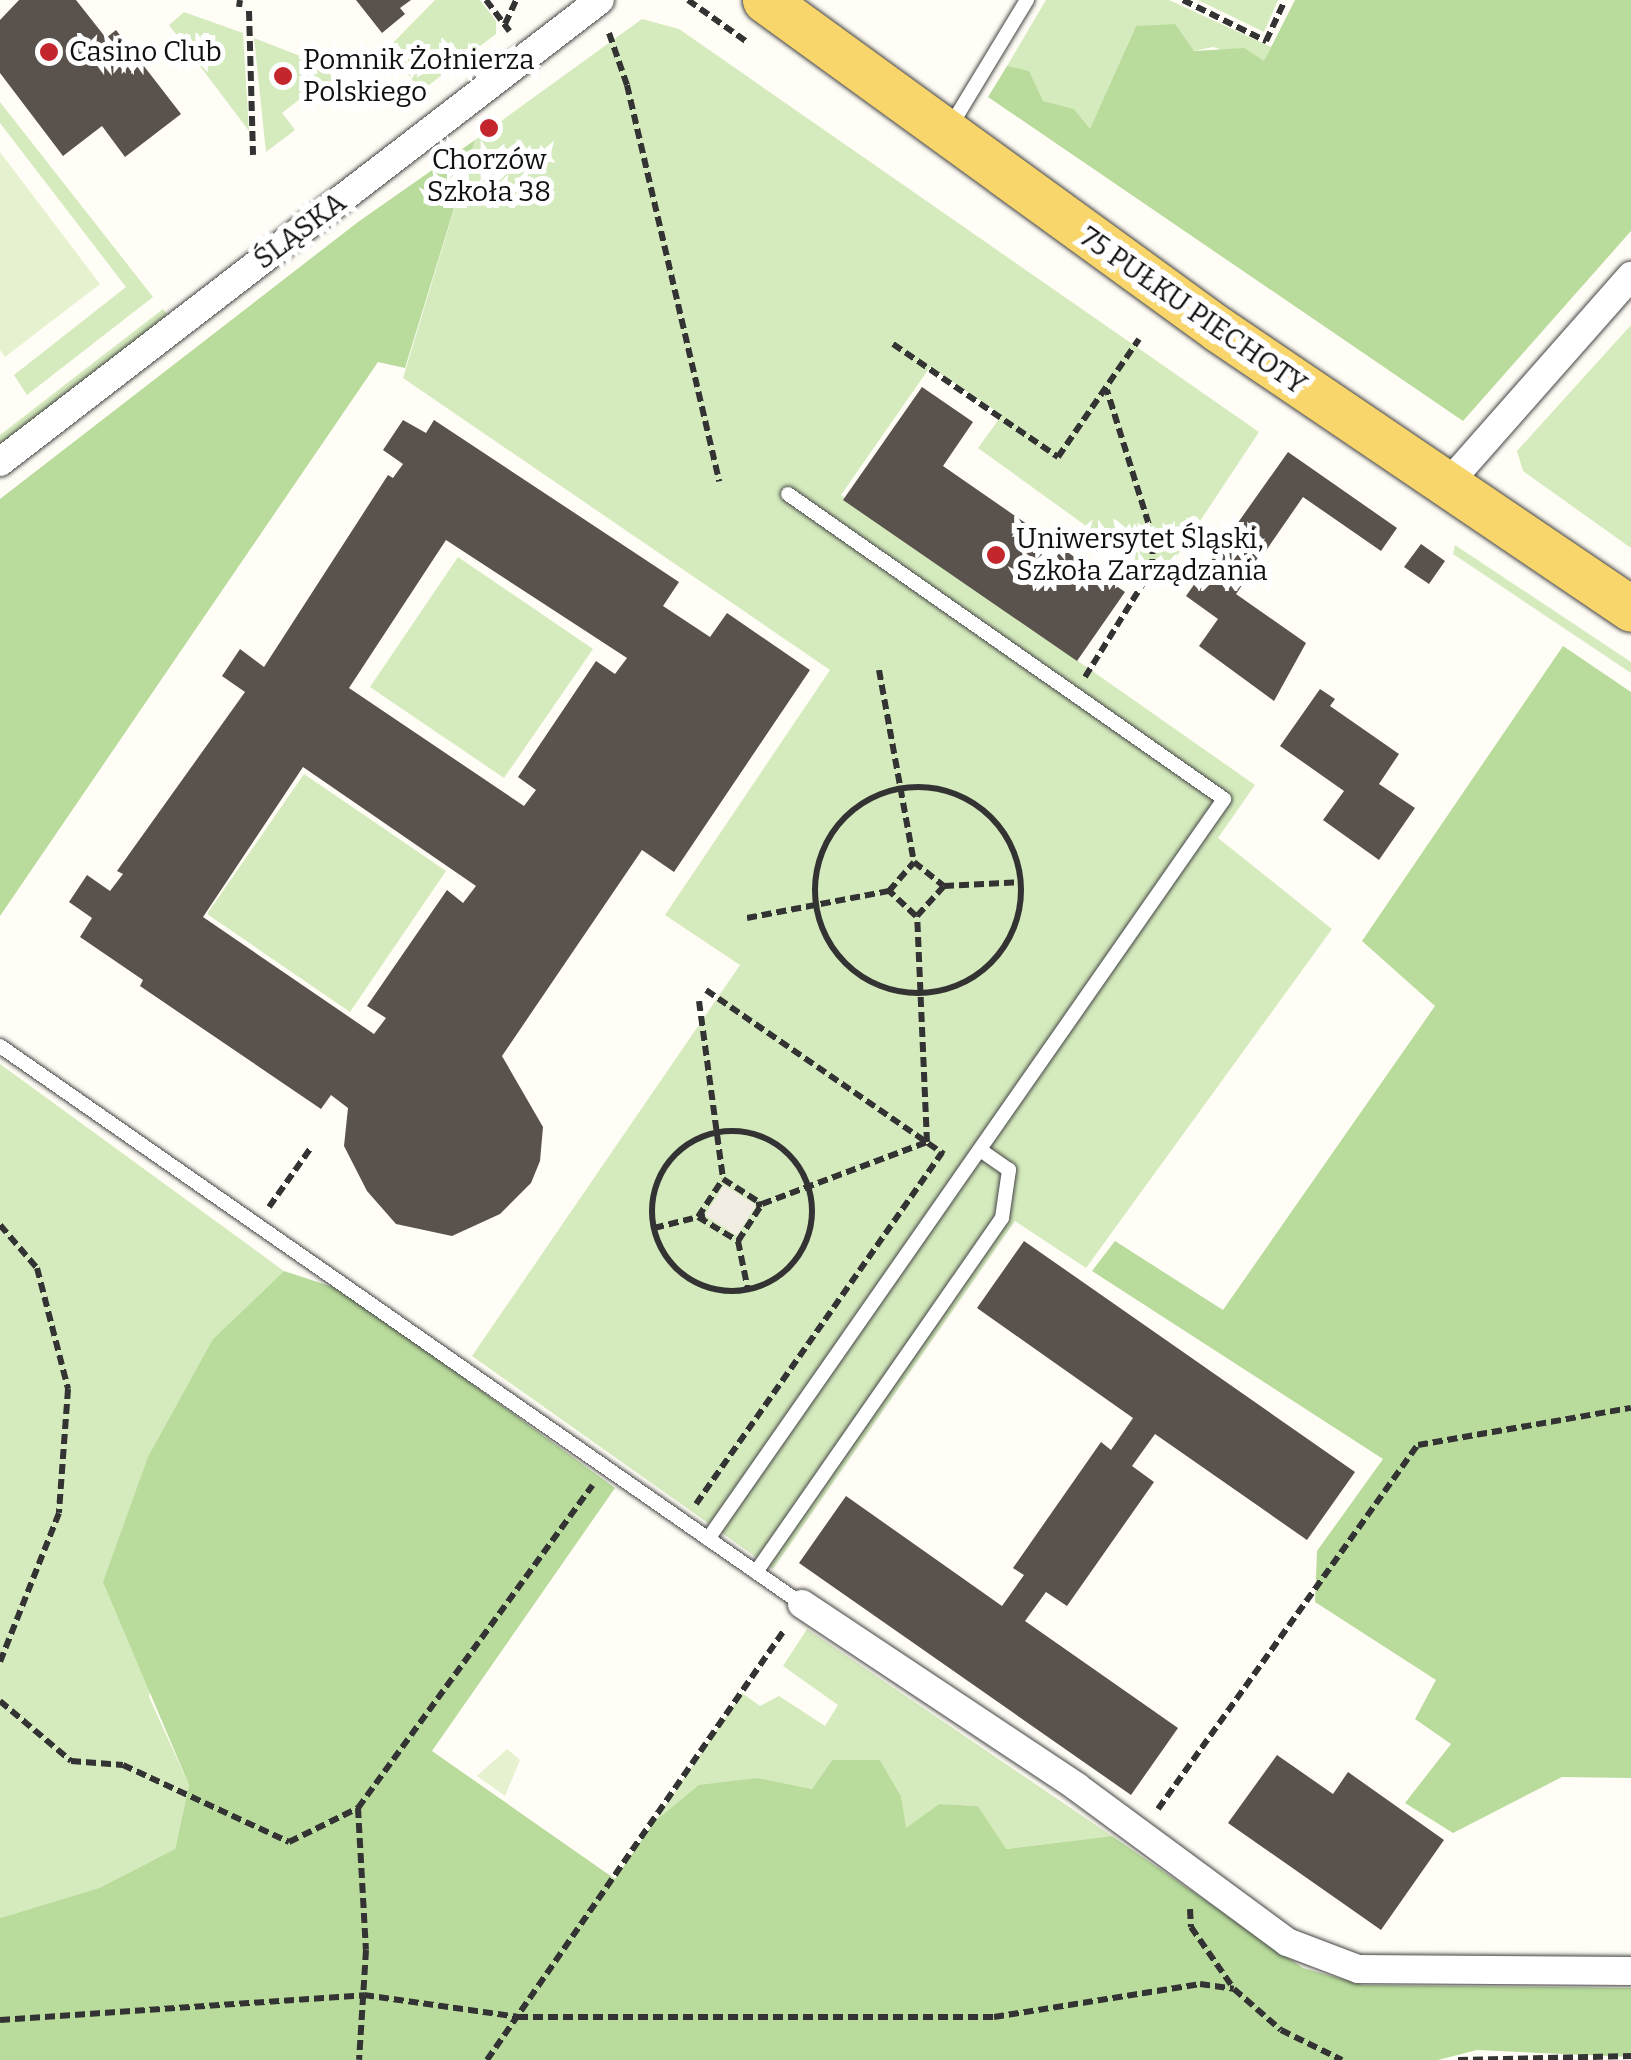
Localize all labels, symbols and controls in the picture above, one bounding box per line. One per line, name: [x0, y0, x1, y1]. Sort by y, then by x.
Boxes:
place label: Casino Club: [69, 35, 222, 69]
marker: Casino Club: [38, 41, 60, 63]
place label: Pomnik Żołnierza Polskiego: [303, 43, 535, 109]
marker: Pomnik Żołnierza Polskiego: [272, 65, 294, 87]
marker: Chorzów Szkoła 38: [478, 117, 500, 139]
place label: Chorzów Szkoła 38: [427, 143, 551, 209]
street label: ŚLĄSKA: [247, 186, 353, 276]
street label: 75 PUŁKU PIECHOTY: [1073, 220, 1313, 402]
place label: Uniwersytet Śląski, Szkoła Zarządzania: [1016, 522, 1268, 588]
marker: Uniwersytet Śląski, Szkoła Zarządzania: [985, 544, 1007, 566]

